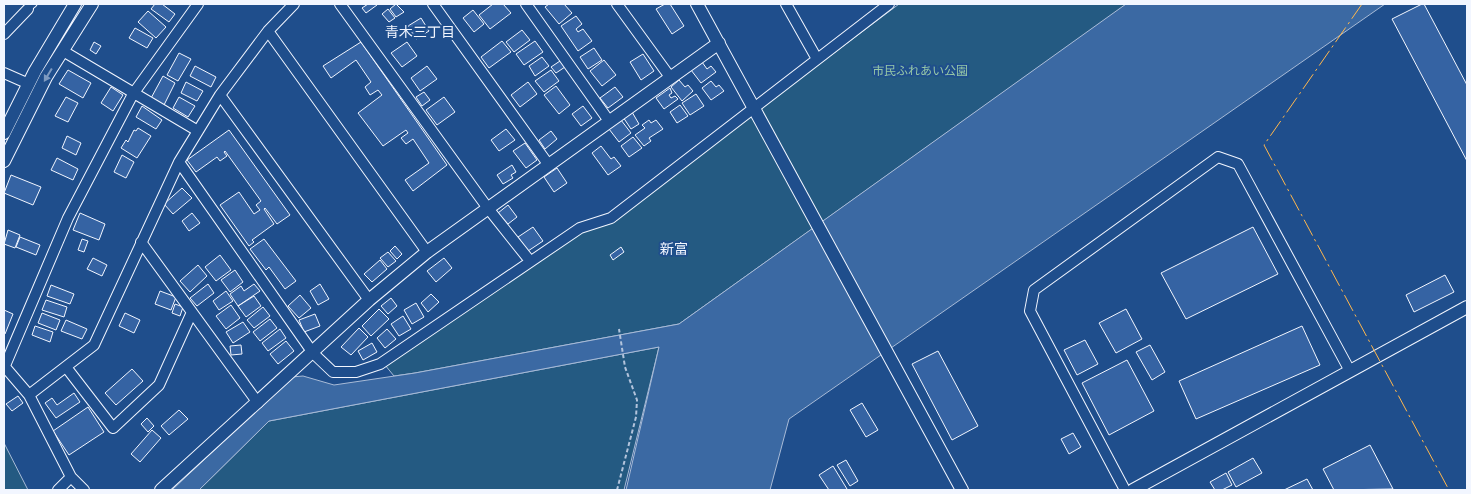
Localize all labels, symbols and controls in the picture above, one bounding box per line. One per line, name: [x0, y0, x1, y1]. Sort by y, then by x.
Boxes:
district label: 青木三丁目: [385, 23, 455, 41]
park label: 市民ふれあい公園: [872, 63, 968, 78]
one-way arrow: [43, 68, 52, 81]
district label: 新富: [660, 240, 688, 258]

